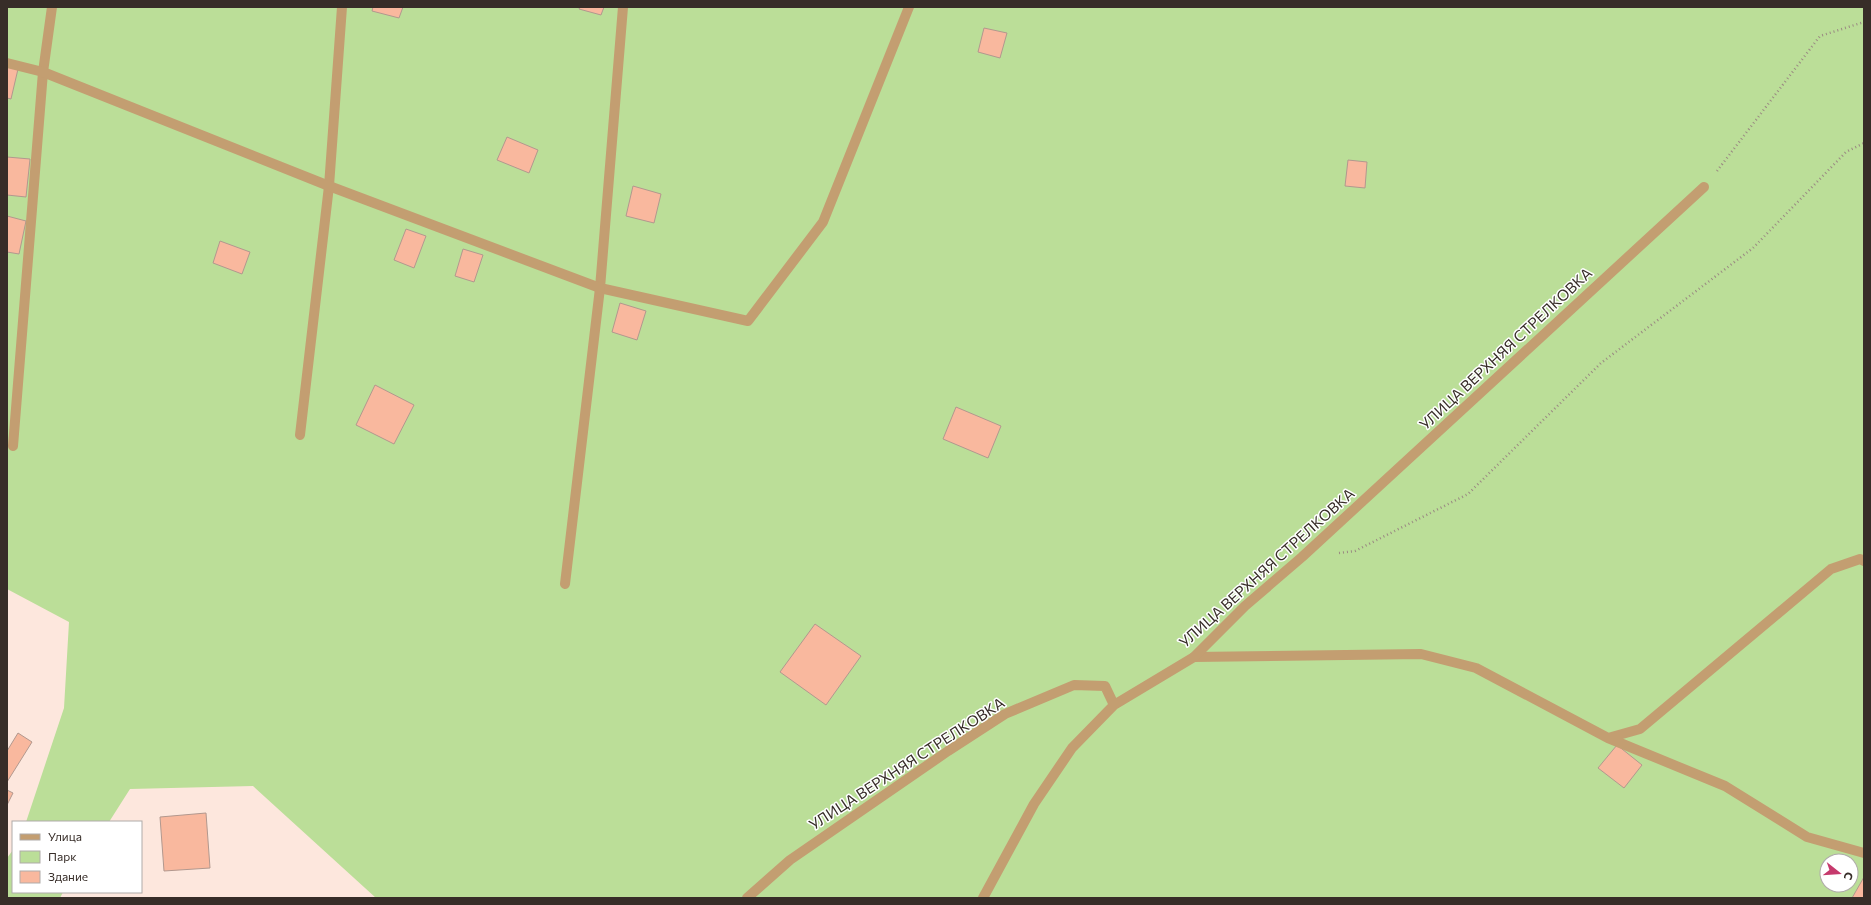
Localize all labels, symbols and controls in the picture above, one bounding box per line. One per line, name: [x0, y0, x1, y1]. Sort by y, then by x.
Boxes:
street label: УЛИЦА ВЕРХНЯЯ СТРЕЛКОВКА: [1415, 263, 1595, 433]
street label: УЛИЦА ВЕРХНЯЯ СТРЕЛКОВКА: [1175, 484, 1358, 651]
street label: УЛИЦА ВЕРХНЯЯ СТРЕЛКОВКА: [805, 693, 1008, 833]
legend: [12, 821, 142, 893]
text: Улица: [48, 829, 82, 843]
text: Парк: [48, 849, 77, 863]
north arrow: [1819, 853, 1859, 893]
text: Здание: [48, 869, 88, 883]
text: С: [1842, 871, 1856, 882]

